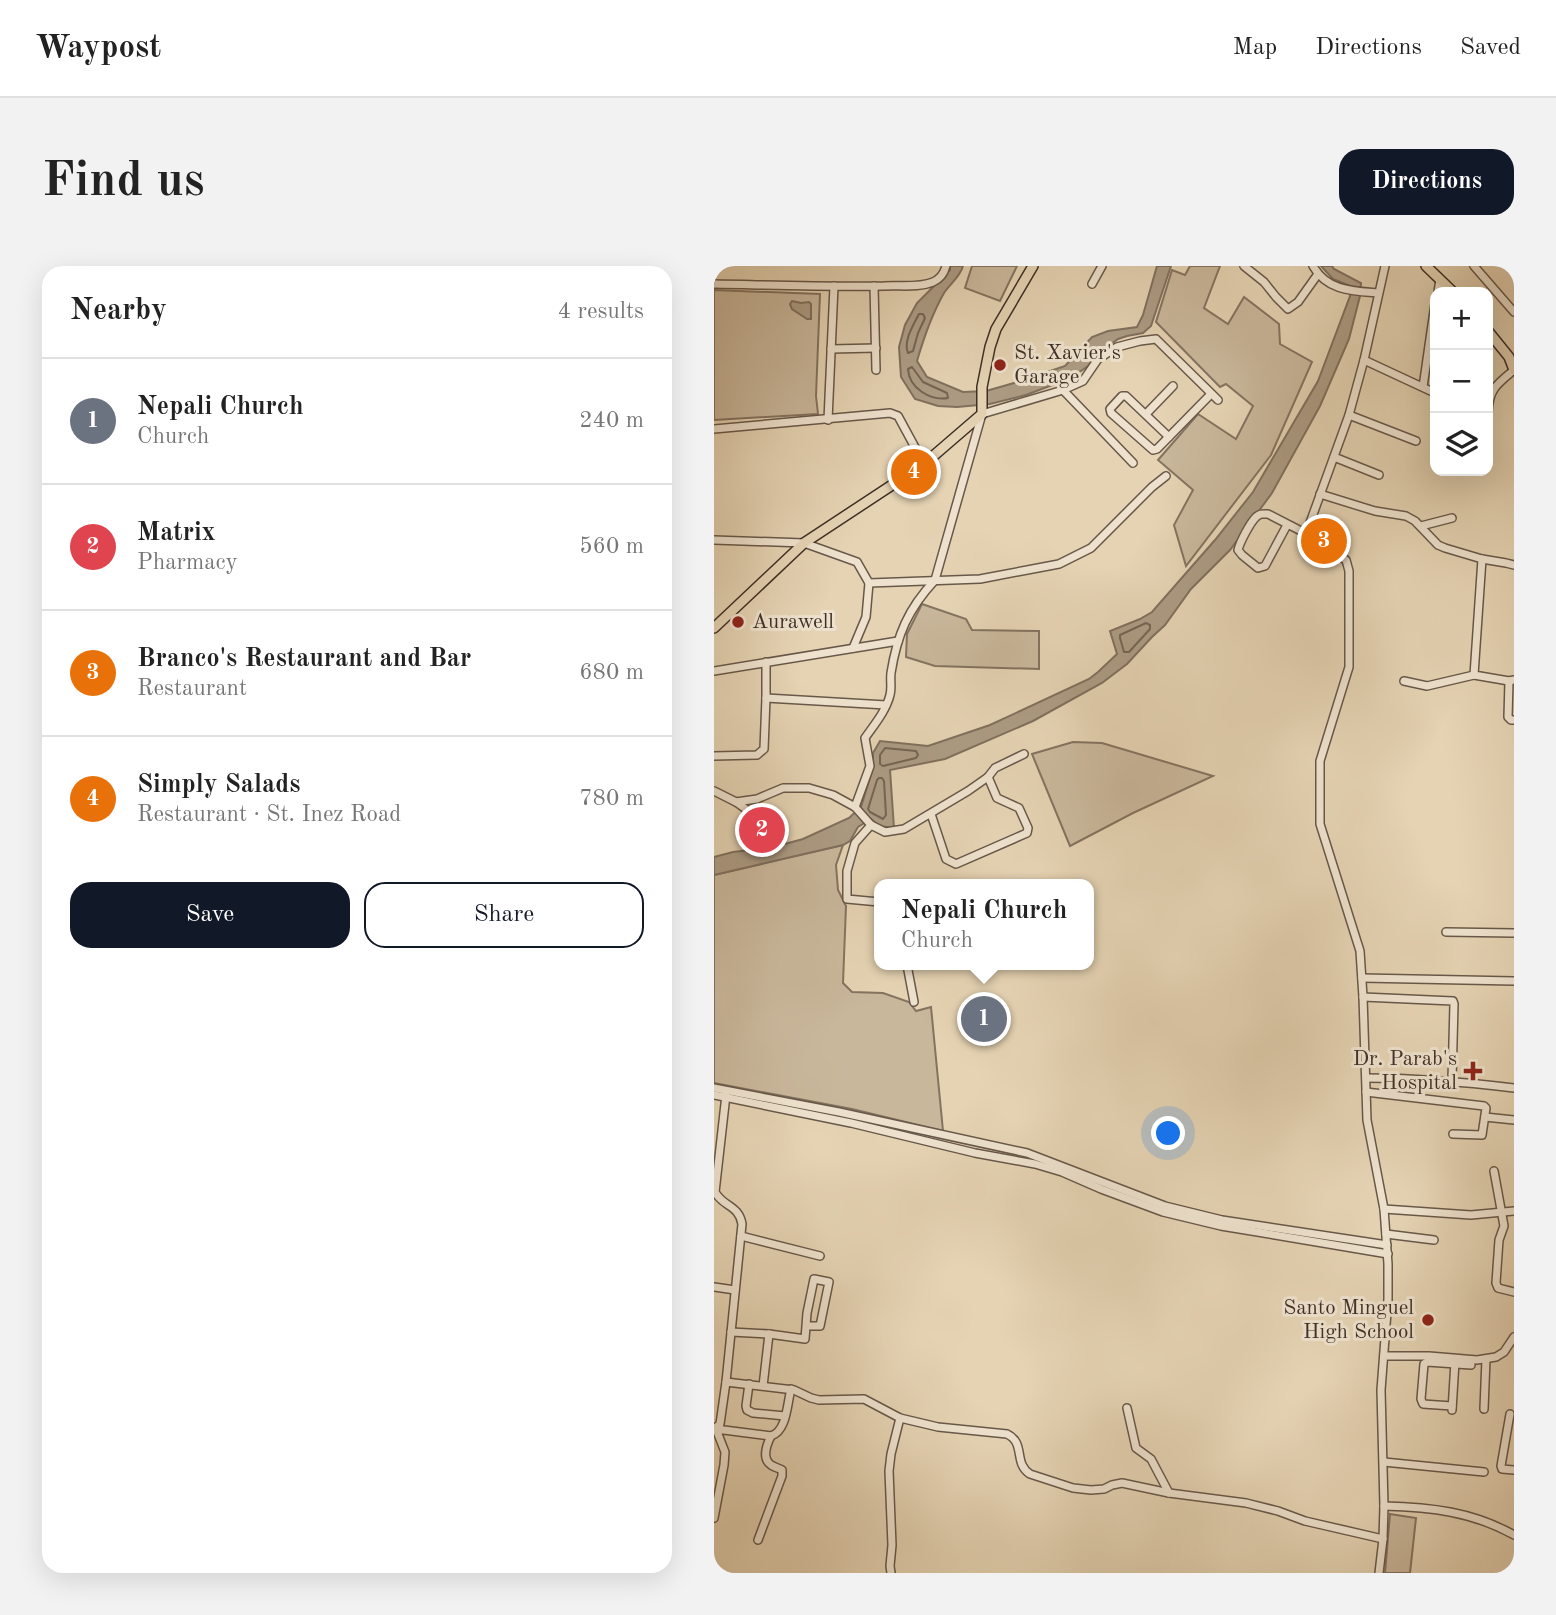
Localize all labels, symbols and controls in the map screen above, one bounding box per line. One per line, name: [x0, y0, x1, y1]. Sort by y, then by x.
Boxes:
text: Waypost: [35, 32, 161, 65]
text: Map: [1233, 36, 1277, 60]
text: Directions: [1315, 36, 1422, 60]
text: Saved: [1460, 36, 1521, 60]
button: Directions: [1339, 149, 1514, 215]
text: Find us: [42, 158, 205, 207]
map controls: [1430, 287, 1493, 476]
button: +: [1430, 287, 1493, 350]
text: Nearby: [70, 296, 167, 326]
text: 4 results: [558, 300, 644, 323]
place label: St. Xavier's Garage: [1014, 343, 1121, 388]
button: −: [1430, 350, 1493, 413]
marker: St. Xavier's Garage: [992, 357, 1008, 373]
text: Nepali Church: [137, 394, 304, 420]
text: 1: [86, 409, 100, 432]
text: 240 m: [579, 409, 644, 432]
button: layers: [1430, 413, 1493, 476]
text: Church: [137, 425, 209, 448]
pin: 4: [891, 446, 937, 498]
pin: 3: [1301, 515, 1347, 567]
text: Matrix: [137, 520, 215, 546]
text: 2: [86, 535, 100, 558]
text: 560 m: [579, 535, 644, 558]
text: Pharmacy: [137, 551, 238, 574]
place label: Aurawell: [752, 612, 834, 633]
marker: Aurawell: [730, 614, 746, 630]
text: Branco's Restaurant and Bar: [137, 646, 471, 672]
text: 3: [86, 661, 100, 684]
text: 680 m: [579, 661, 644, 684]
text: Restaurant: [137, 677, 247, 700]
text: Simply Salads: [137, 772, 300, 798]
text: 4: [86, 787, 100, 810]
text: 780 m: [579, 787, 644, 810]
text: Restaurant · St. Inez Road: [137, 803, 401, 826]
pin: 2: [739, 804, 785, 856]
popup: [874, 879, 1094, 970]
button: Save: [70, 882, 350, 948]
button: Share: [364, 882, 644, 948]
text: Nepali Church: [901, 898, 1067, 924]
text: Church: [901, 929, 973, 952]
pin: 1: [961, 993, 1007, 1045]
place label: Dr. Parab's Hospital: [1353, 1049, 1457, 1094]
marker: Dr. Parab's Hospital: [1463, 1061, 1483, 1081]
your location: [1151, 1116, 1185, 1150]
place label: Santo Minguel High School: [1283, 1298, 1414, 1343]
marker: Santo Minguel High School: [1420, 1312, 1436, 1328]

